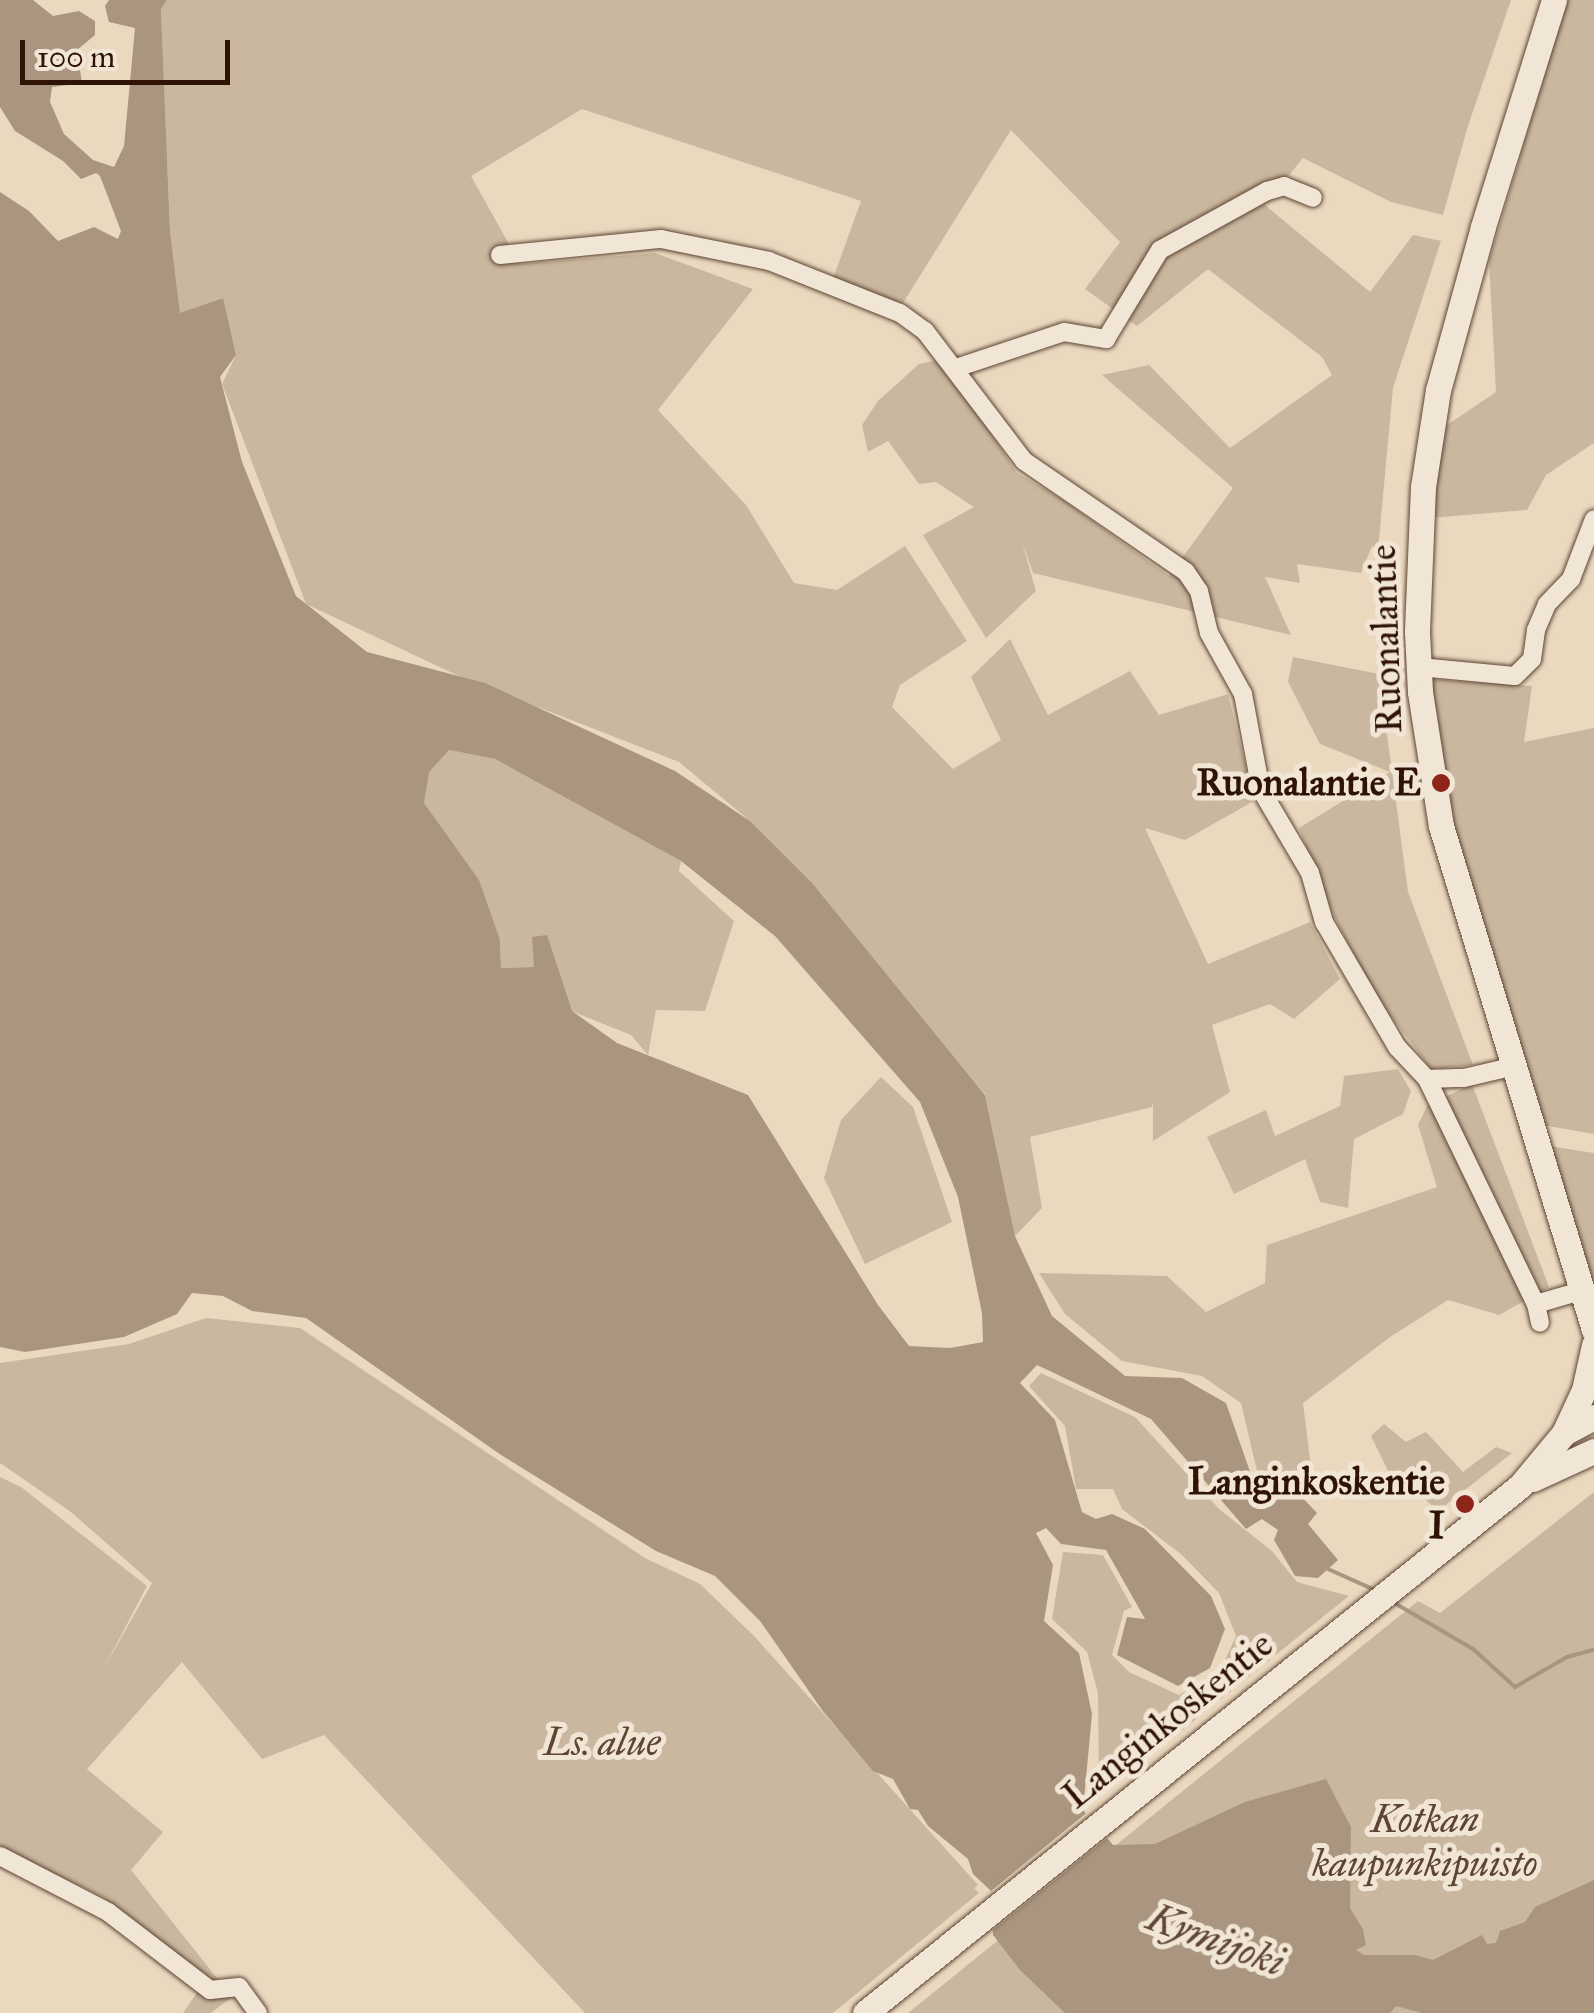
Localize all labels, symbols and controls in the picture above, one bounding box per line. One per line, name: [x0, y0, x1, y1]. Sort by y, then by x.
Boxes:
scale bar: [25, 20, 235, 82]
text: 100 m: [37, 39, 115, 75]
street label: Ruonalantie: [1360, 544, 1412, 734]
place label: Ruonalantie E: [1197, 760, 1421, 806]
marker: Ruonalantie E: [1430, 772, 1452, 794]
place label: Langinkoskentie I: [1188, 1459, 1445, 1548]
marker: Langinkoskentie I: [1454, 1493, 1476, 1515]
street label: Langinkoskentie: [1054, 1621, 1282, 1819]
park label: Ls. alue: [544, 1720, 660, 1766]
park label: Kotkan kaupunkipuisto: [1312, 1797, 1538, 1886]
water label: Kymijoki: [1141, 1893, 1291, 1987]

